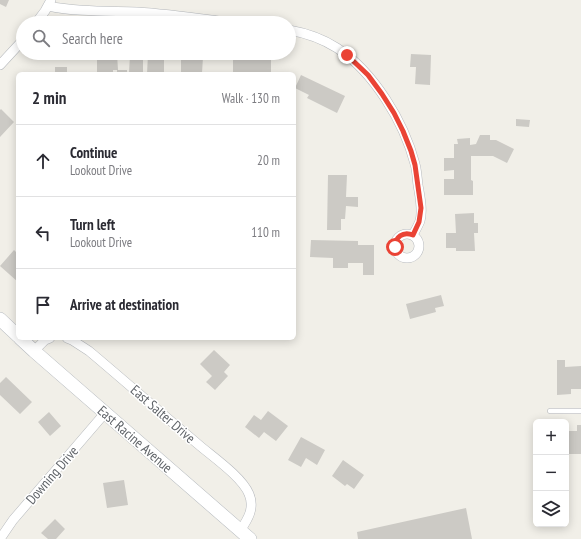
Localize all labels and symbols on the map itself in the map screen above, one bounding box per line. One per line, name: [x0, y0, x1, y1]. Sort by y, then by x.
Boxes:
route end: [338, 46, 356, 64]
route start: [386, 238, 404, 256]
street label: East Salter Drive: [127, 381, 199, 447]
street label: East Racine Avenue: [94, 402, 176, 477]
street label: Downing Drive: [22, 442, 82, 508]

